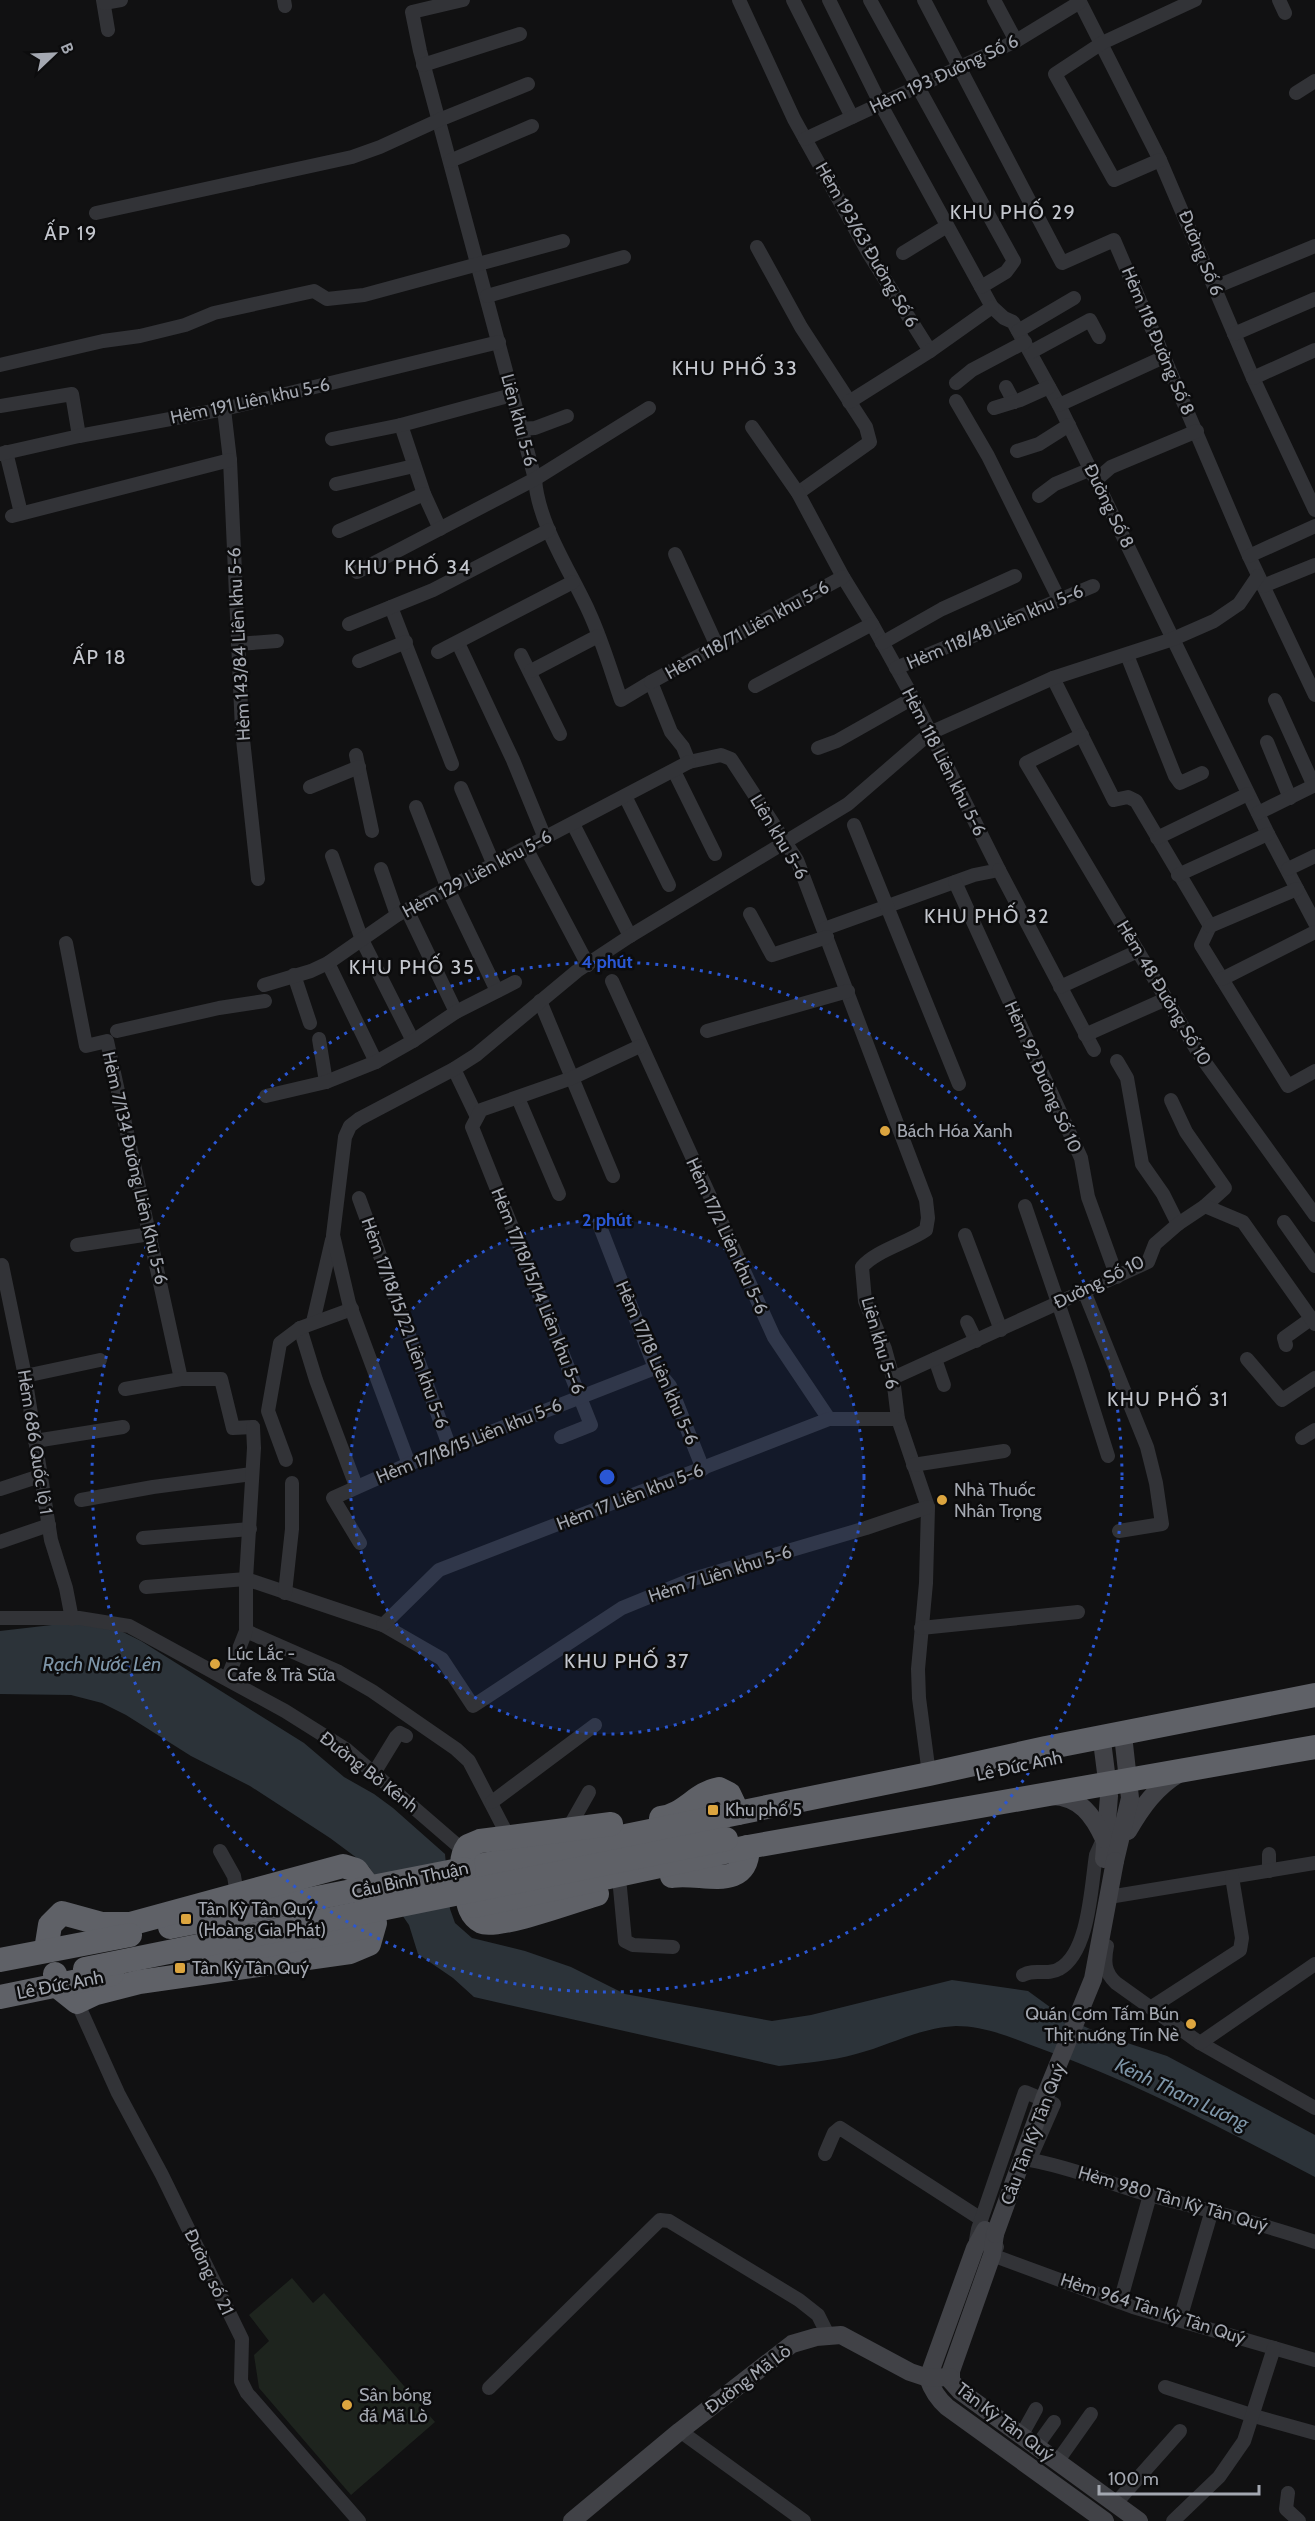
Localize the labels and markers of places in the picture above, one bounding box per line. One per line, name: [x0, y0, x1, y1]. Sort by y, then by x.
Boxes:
place label: Bách Hóa Xanh: [897, 1120, 1013, 1142]
marker: Bách Hóa Xanh: [878, 1124, 892, 1138]
centre of rings: [597, 1467, 617, 1487]
place label: Nhà Thuốc Nhân Trọng: [954, 1479, 1042, 1522]
marker: Nhà Thuốc Nhân Trọng: [935, 1493, 949, 1507]
place label: Lúc Lắc - Cafe & Trà Sữa: [227, 1643, 336, 1686]
marker: Lúc Lắc - Cafe & Trà Sữa: [208, 1657, 222, 1671]
place label: Khu phố 5: [725, 1799, 802, 1821]
marker: Khu phố 5: [706, 1803, 720, 1817]
place label: Tân Kỳ Tân Quý (Hoàng Gia Phát): [198, 1898, 326, 1941]
marker: Tân Kỳ Tân Quý (Hoàng Gia Phát): [179, 1912, 193, 1926]
place label: Tân Kỳ Tân Quý: [192, 1957, 309, 1979]
marker: Tân Kỳ Tân Quý: [173, 1961, 187, 1975]
place label: Quán Cơm Tấm Bún Thịt nướng Tín Nè: [1025, 2003, 1179, 2046]
marker: Quán Cơm Tấm Bún Thịt nướng Tín Nè: [1184, 2017, 1198, 2031]
place label: Sân bóng đá Mã Lò: [359, 2384, 432, 2427]
marker: Sân bóng đá Mã Lò: [340, 2398, 354, 2412]

